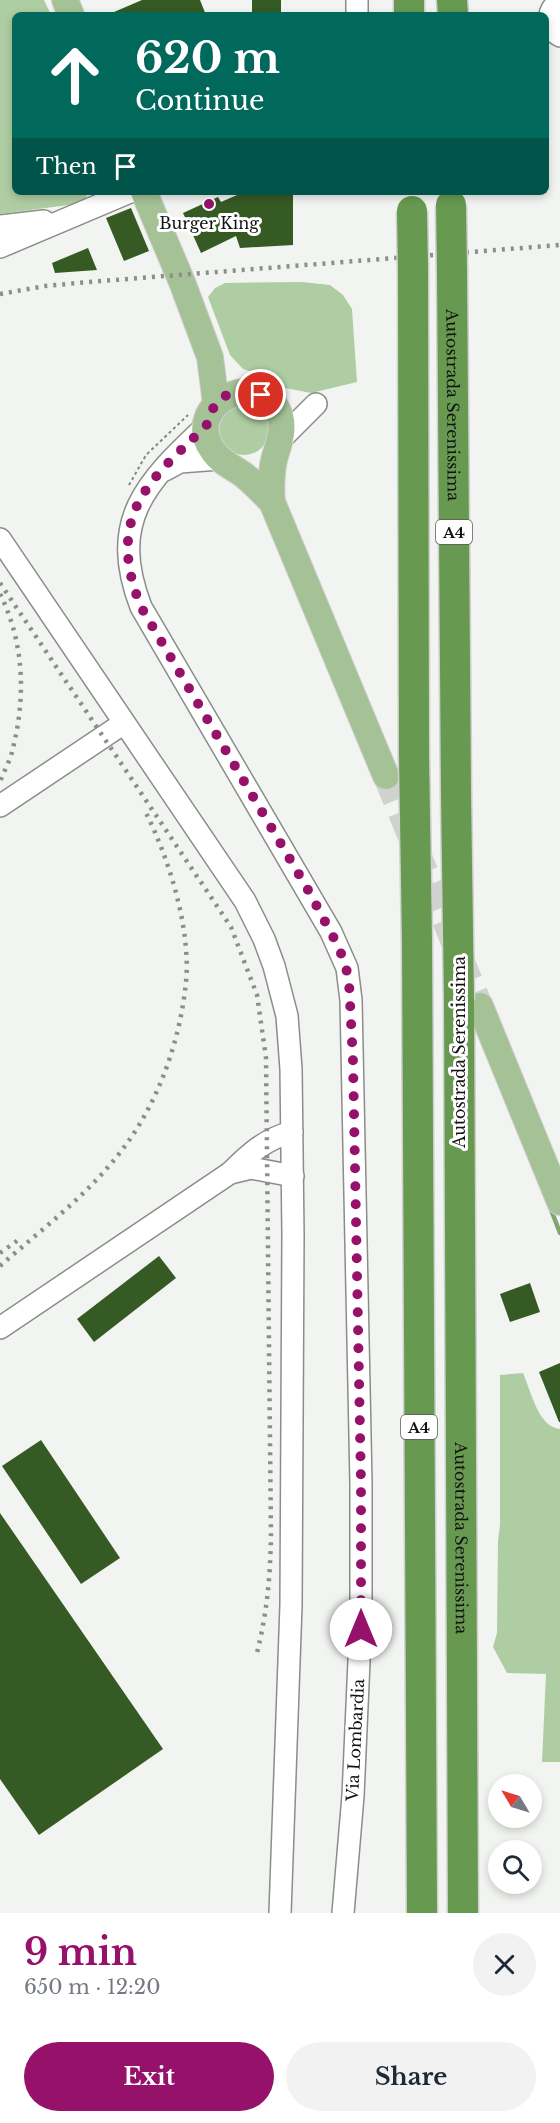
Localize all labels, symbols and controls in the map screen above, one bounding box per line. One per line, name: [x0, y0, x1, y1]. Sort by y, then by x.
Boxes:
text: 620 m: [135, 32, 280, 84]
icon: ahead: [36, 36, 114, 114]
text: Continue: [135, 84, 265, 117]
icon: arrive: [109, 150, 142, 183]
text: Then: [36, 153, 97, 180]
marker: Burger King: [202, 197, 216, 211]
place label: Burger King: [159, 213, 259, 233]
street label: Autostrada Serenissima: [442, 308, 464, 501]
pin: [235, 369, 286, 420]
icon: arrive: [244, 378, 277, 411]
road number: A4: [436, 520, 472, 544]
street label: Autostrada Serenissima: [449, 956, 469, 1149]
road number: A4: [401, 1415, 437, 1439]
street label: Autostrada Serenissima: [451, 1441, 472, 1634]
position arrow: [329, 1597, 393, 1661]
street label: Via Lombardia: [342, 1678, 368, 1803]
north arrow: [488, 1774, 542, 1828]
map controls: [488, 1774, 542, 1894]
button: search: [488, 1840, 542, 1894]
text: 9 min: [24, 1930, 137, 1975]
button: close: [473, 1933, 536, 1996]
text: 650 m · 12:20: [24, 1975, 160, 1999]
button: Exit: [24, 2042, 274, 2111]
button: Share: [286, 2042, 536, 2111]

